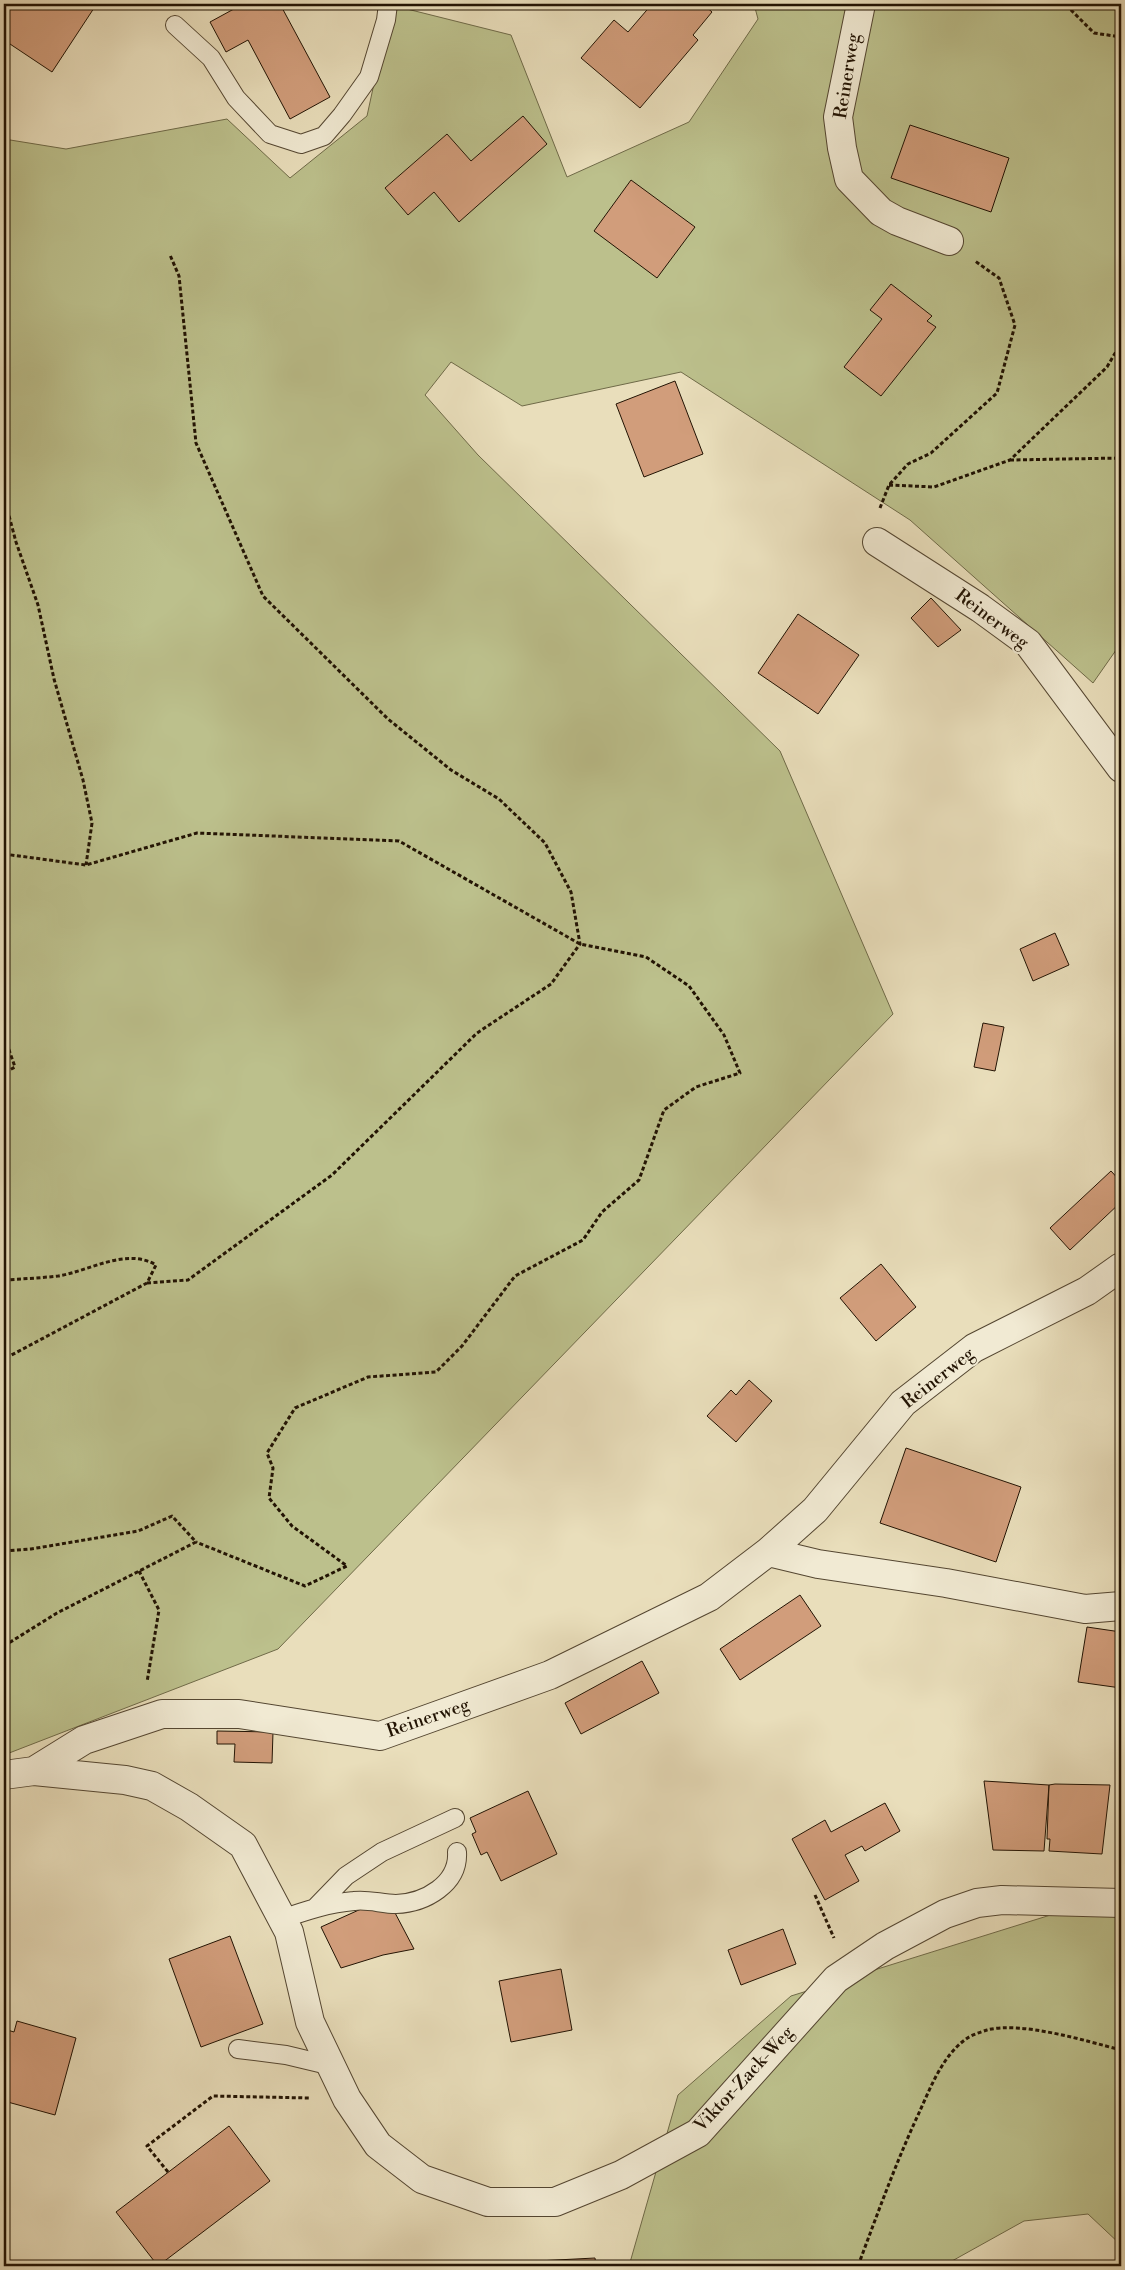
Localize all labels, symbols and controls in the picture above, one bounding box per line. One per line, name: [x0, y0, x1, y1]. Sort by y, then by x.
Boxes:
street label: Reinerweg: [829, 31, 865, 120]
street label: Reinerweg: [951, 584, 1034, 655]
street label: Reinerweg: [897, 1342, 980, 1414]
street label: Reinerweg: [383, 1693, 473, 1743]
street label: Viktor-Zack-Weg: [689, 2021, 799, 2137]

